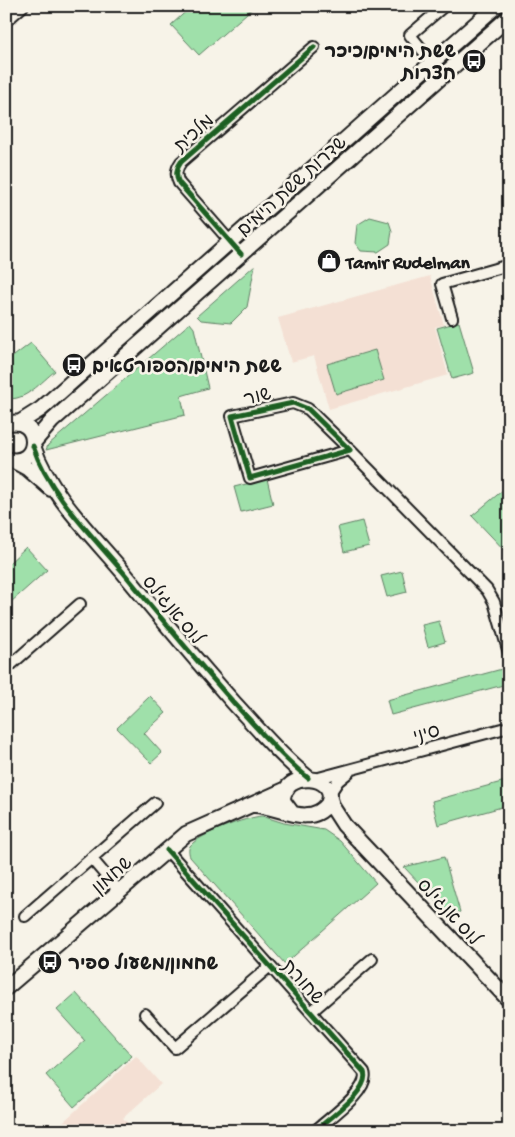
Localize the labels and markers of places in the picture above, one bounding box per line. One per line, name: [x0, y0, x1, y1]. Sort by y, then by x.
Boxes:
place label: ששת הימים/כיכר חצרות: [324, 42, 456, 87]
bus stop icon: ששת הימים/כיכר חצרות: [461, 48, 487, 74]
shop icon: Tamir Rudelman: [316, 248, 342, 274]
place label: Tamir Rudelman: [344, 253, 471, 276]
bus stop icon: ששת הימים/הספורטאים: [61, 352, 87, 378]
place label: ששת הימים/הספורטאים: [92, 357, 282, 380]
bus stop icon: שחמון/משעול ספיר: [37, 949, 63, 975]
place label: שחמון/משעול ספיר: [68, 952, 219, 977]

